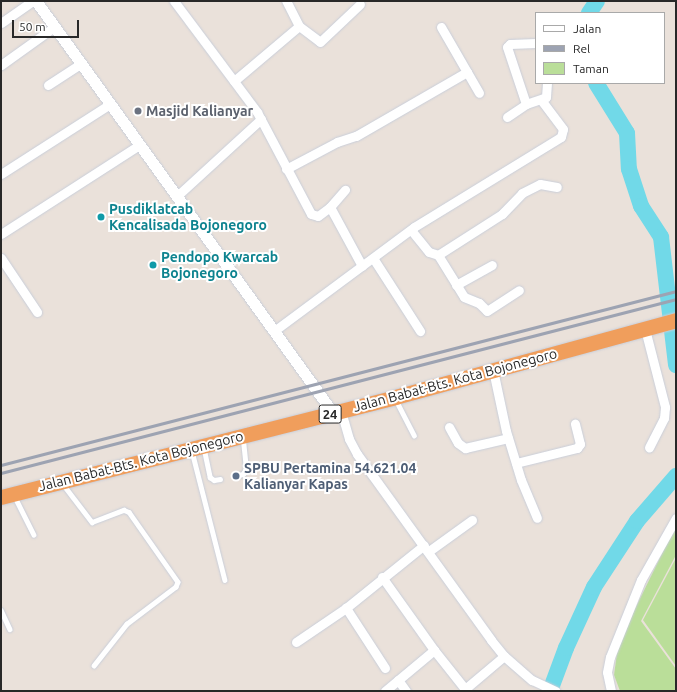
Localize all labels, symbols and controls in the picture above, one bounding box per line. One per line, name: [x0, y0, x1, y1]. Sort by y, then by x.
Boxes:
scale bar: [14, 12, 81, 38]
legend: [535, 12, 665, 84]
text: 50 m: [19, 20, 46, 33]
text: Jalan: [573, 22, 601, 35]
text: Rel: [573, 42, 590, 55]
text: Taman: [573, 62, 609, 75]
place label: Masjid Kalianyar: [146, 103, 253, 119]
marker: Masjid Kalianyar: [133, 106, 143, 116]
place label: Pusdiklatcab Kencalisada Bojonegoro: [109, 201, 267, 234]
marker: Pusdiklatcab Kencalisada Bojonegoro: [96, 212, 106, 222]
place label: Pendopo Kwarcab Bojonegoro: [161, 249, 278, 282]
marker: Pendopo Kwarcab Bojonegoro: [148, 260, 158, 270]
street label: Jalan Babat-Bts. Kota Bojonegoro: [351, 345, 559, 415]
road number: 24: [318, 403, 342, 425]
street label: Jalan Babat-Bts. Kota Bojonegoro: [37, 427, 245, 495]
place label: SPBU Pertamina 54.621.04 Kalianyar Kapas: [244, 460, 416, 492]
marker: SPBU Pertamina 54.621.04 Kalianyar Kapas: [231, 471, 241, 481]

